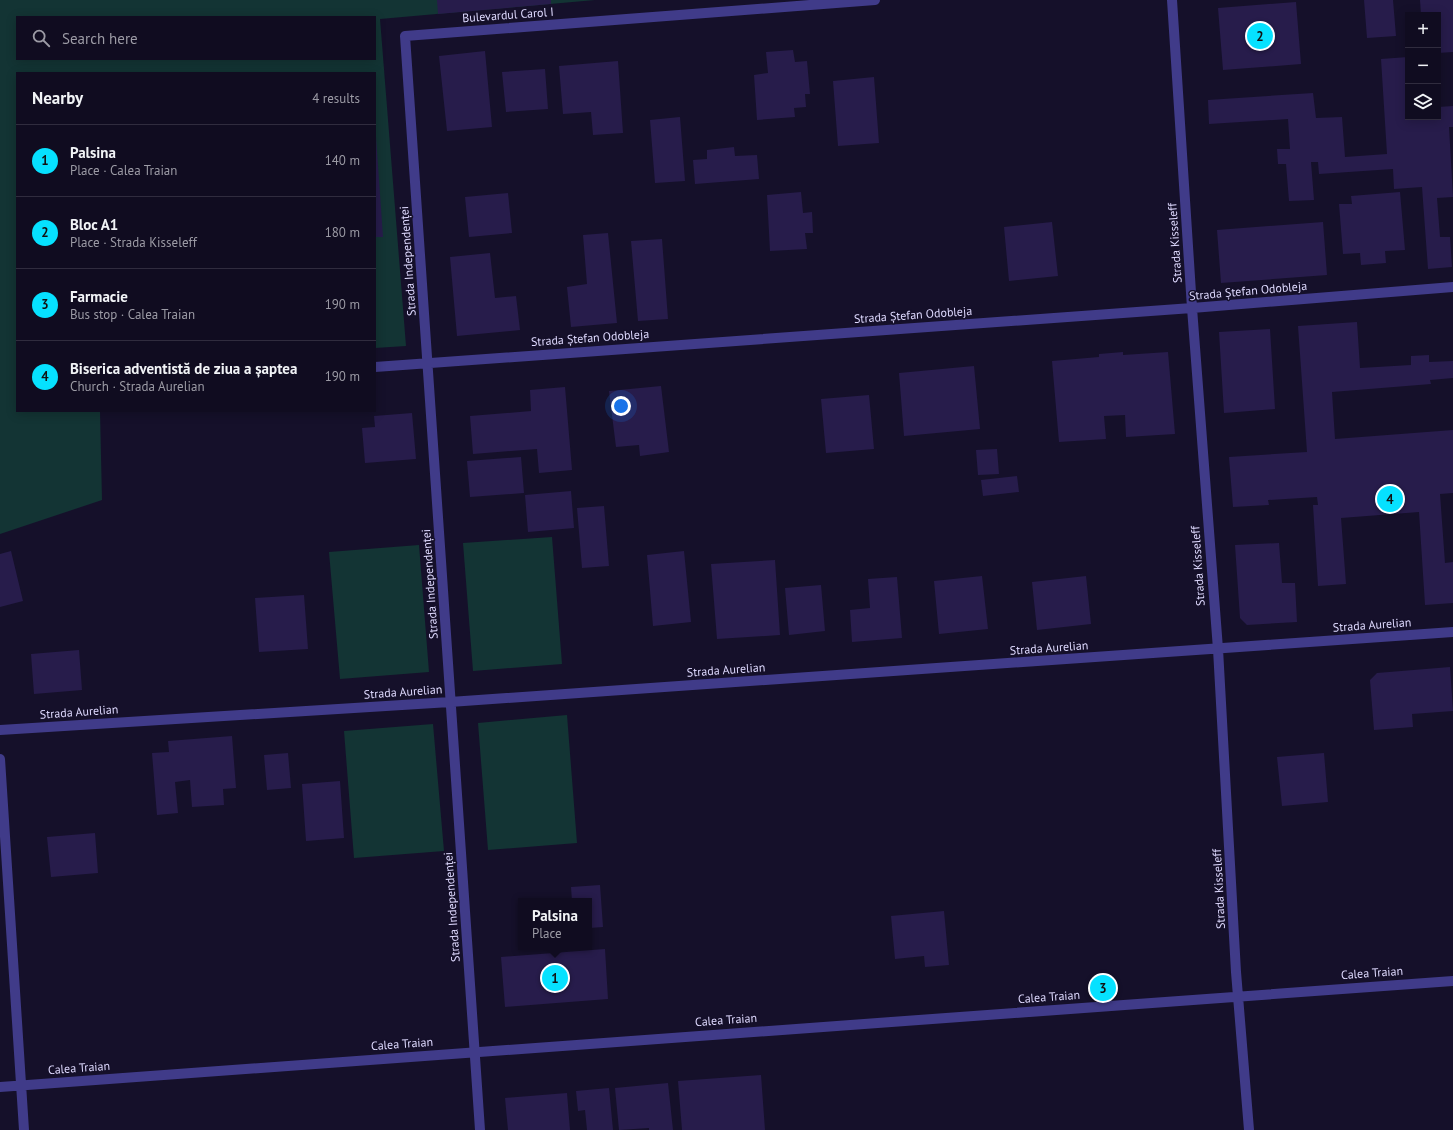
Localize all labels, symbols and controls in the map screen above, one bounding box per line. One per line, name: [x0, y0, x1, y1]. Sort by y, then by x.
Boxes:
street label: Bulevardul Carol I: [462, 4, 554, 25]
map controls: [1405, 12, 1441, 120]
button: +: [1405, 12, 1441, 48]
search box: [16, 16, 376, 60]
pin: 2: [1247, 21, 1273, 51]
icon: search: [30, 27, 52, 49]
text: Search here: [62, 29, 138, 48]
button: −: [1405, 48, 1441, 84]
button: layers: [1405, 84, 1441, 120]
text: Nearby: [32, 87, 83, 109]
text: 4 results: [312, 90, 360, 107]
text: Palsina: [70, 143, 116, 162]
text: 1: [41, 152, 49, 169]
text: 140 m: [325, 152, 360, 169]
text: Place · Calea Traian: [70, 162, 177, 179]
street label: Strada Kisseleff: [1164, 201, 1185, 283]
street label: Strada Independenței: [396, 206, 419, 317]
text: Bloc A1: [70, 215, 118, 234]
text: 2: [41, 224, 49, 241]
text: 180 m: [325, 224, 360, 241]
text: Place · Strada Kisseleff: [70, 234, 197, 251]
street label: Strada Ștefan Odobleja: [1188, 278, 1308, 303]
text: Farmacie: [70, 287, 128, 306]
text: 3: [41, 296, 49, 313]
text: 190 m: [325, 296, 360, 313]
street label: Strada Ștefan Odobleja: [853, 303, 973, 326]
text: Bus stop · Calea Traian: [70, 306, 195, 323]
street label: Strada Ștefan Odobleja: [530, 326, 650, 349]
text: Biserica adventistă de ziua a șaptea: [70, 359, 297, 378]
text: 4: [41, 368, 49, 385]
text: 190 m: [325, 368, 360, 385]
text: Church · Strada Aurelian: [70, 378, 205, 395]
your location: [611, 396, 631, 416]
pin: 4: [1377, 484, 1403, 514]
street label: Strada Kisseleff: [1187, 524, 1208, 606]
street label: Strada Independenței: [418, 529, 441, 640]
street label: Strada Aurelian: [1332, 614, 1412, 635]
street label: Strada Aurelian: [1009, 637, 1089, 658]
street label: Strada Aurelian: [686, 659, 766, 680]
street label: Strada Aurelian: [363, 681, 443, 702]
street label: Strada Aurelian: [39, 701, 119, 722]
street label: Strada Kisseleff: [1209, 847, 1228, 929]
street label: Strada Independenței: [440, 852, 463, 963]
popup: [518, 898, 592, 950]
text: Palsina: [532, 906, 578, 925]
text: Place: [532, 925, 562, 942]
pin: 1: [542, 963, 568, 993]
street label: Calea Traian: [1340, 963, 1403, 982]
pin: 3: [1090, 973, 1116, 1003]
street label: Calea Traian: [1017, 987, 1080, 1006]
street label: Calea Traian: [694, 1010, 757, 1029]
street label: Calea Traian: [370, 1034, 433, 1053]
street label: Calea Traian: [47, 1058, 110, 1077]

